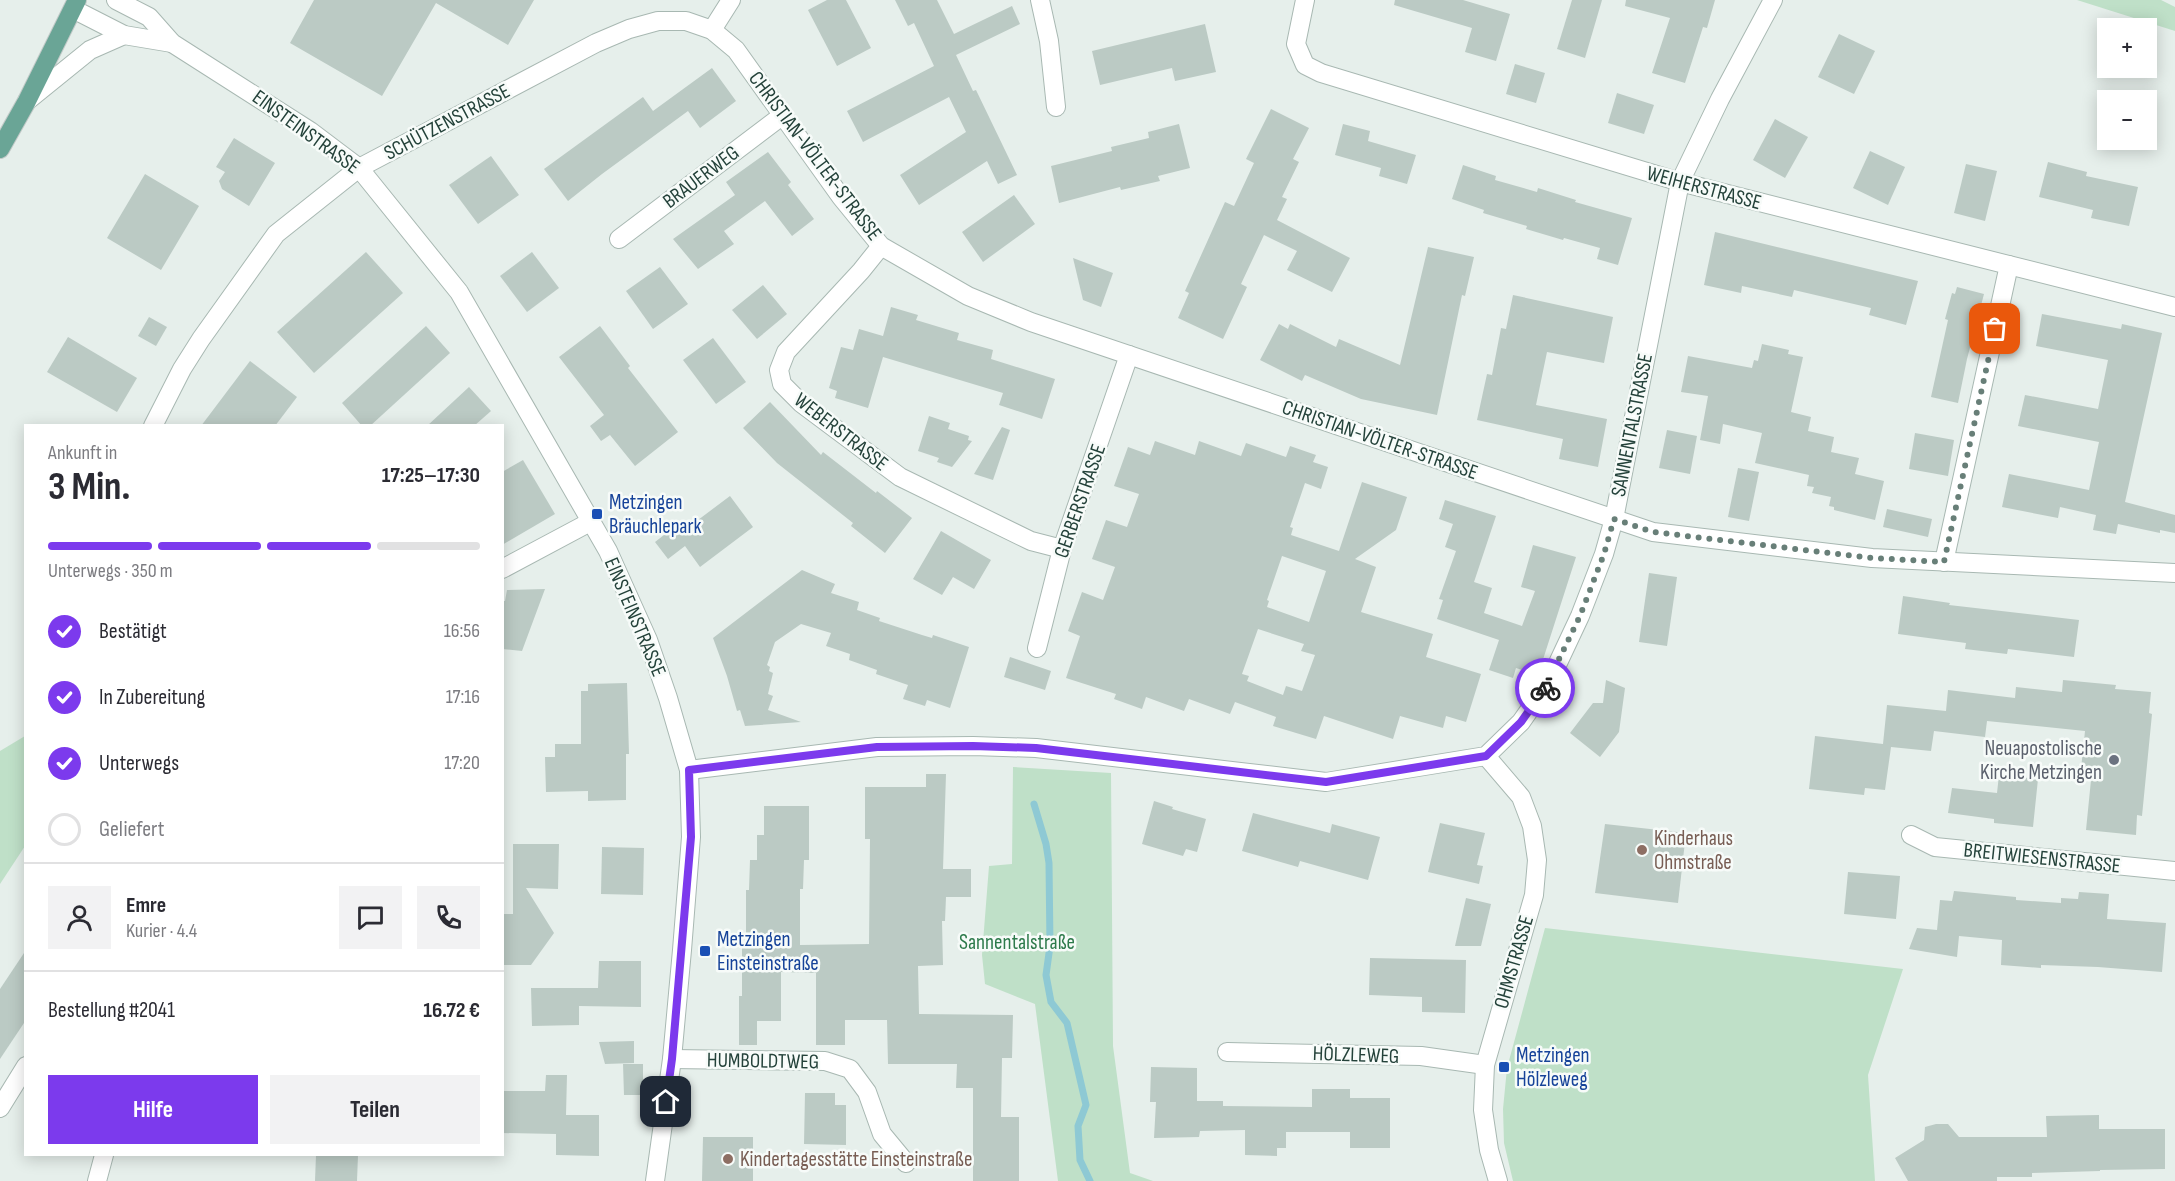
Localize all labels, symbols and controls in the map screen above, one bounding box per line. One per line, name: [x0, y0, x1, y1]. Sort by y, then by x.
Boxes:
map controls: [2097, 18, 2157, 150]
button: +: [2097, 18, 2157, 78]
street label: CHRISTIAN-VÖLTER-STRASSE: [743, 66, 887, 246]
street label: SCHÜTZENSTRASSE: [380, 78, 514, 166]
street label: EINSTEINSTRASSE: [247, 85, 365, 179]
button: −: [2097, 90, 2157, 150]
street label: BRAUERWEG: [658, 140, 744, 214]
street label: WEIHERSTRASSE: [1644, 161, 1764, 215]
pin: [1969, 303, 2020, 354]
icon: bag: [1978, 312, 2011, 345]
street label: SANNENTALSTRASSE: [1606, 351, 1658, 499]
street label: WEBERSTRASSE: [789, 388, 893, 476]
street label: CHRISTIAN-VÖLTER-STRASSE: [1279, 395, 1481, 485]
text: Ankunft in: [48, 441, 117, 465]
street label: GERBERSTRASSE: [1049, 441, 1111, 561]
text: 17:25–17:30: [382, 462, 480, 489]
text: 3 Min.: [48, 464, 130, 511]
place label: Metzingen Bräuchlepark: [609, 490, 701, 539]
marker: Metzingen Bräuchlepark: [590, 507, 604, 521]
street label: EINSTEINSTRASSE: [599, 554, 671, 680]
text: Unterwegs · 350 m: [48, 559, 173, 583]
icon: check: [48, 615, 81, 648]
text: Bestätigt: [99, 618, 167, 645]
text: 16:56: [444, 619, 480, 643]
courier: [1515, 658, 1575, 718]
icon: bike: [1529, 672, 1562, 705]
icon: check: [48, 681, 81, 714]
text: In Zubereitung: [99, 684, 205, 711]
text: 17:16: [446, 685, 480, 709]
place label: Neuapostolische Kirche Metzingen: [1980, 736, 2102, 785]
icon: check: [48, 747, 81, 780]
text: Unterwegs: [99, 750, 179, 777]
text: 17:20: [444, 751, 480, 775]
marker: Neuapostolische Kirche Metzingen: [2107, 753, 2121, 767]
text: Geliefert: [99, 816, 164, 843]
place label: Kinderhaus Ohmstraße: [1654, 826, 1733, 875]
street label: BREITWIESENSTRASSE: [1962, 837, 2122, 879]
marker: Kinderhaus Ohmstraße: [1635, 843, 1649, 857]
button: person: [48, 886, 111, 949]
button: chat: [339, 886, 402, 949]
button: phone: [417, 886, 480, 949]
text: Emre: [126, 892, 166, 919]
street label: OHMSTRASSE: [1489, 913, 1539, 1011]
text: Kurier · 4.4: [126, 919, 197, 943]
place label: Metzingen Einsteinstraße: [717, 927, 819, 976]
park label: Sannentalstraße: [959, 930, 1075, 955]
marker: Metzingen Einsteinstraße: [698, 944, 712, 958]
text: Bestellung #2041: [48, 997, 175, 1024]
text: 16.72 €: [423, 997, 480, 1024]
street label: HÖLZLEWEG: [1312, 1041, 1400, 1069]
place label: Metzingen Hölzleweg: [1516, 1043, 1590, 1092]
street label: HUMBOLDTWEG: [707, 1048, 819, 1074]
marker: Metzingen Hölzleweg: [1497, 1060, 1511, 1074]
button: Hilfe: [48, 1075, 258, 1144]
button: Teilen: [270, 1075, 480, 1144]
pin: [640, 1076, 691, 1127]
icon: home: [649, 1085, 682, 1118]
place label: Kindertagesstätte Einsteinstraße: [740, 1147, 972, 1172]
marker: Kindertagesstätte Einsteinstraße: [721, 1152, 735, 1166]

